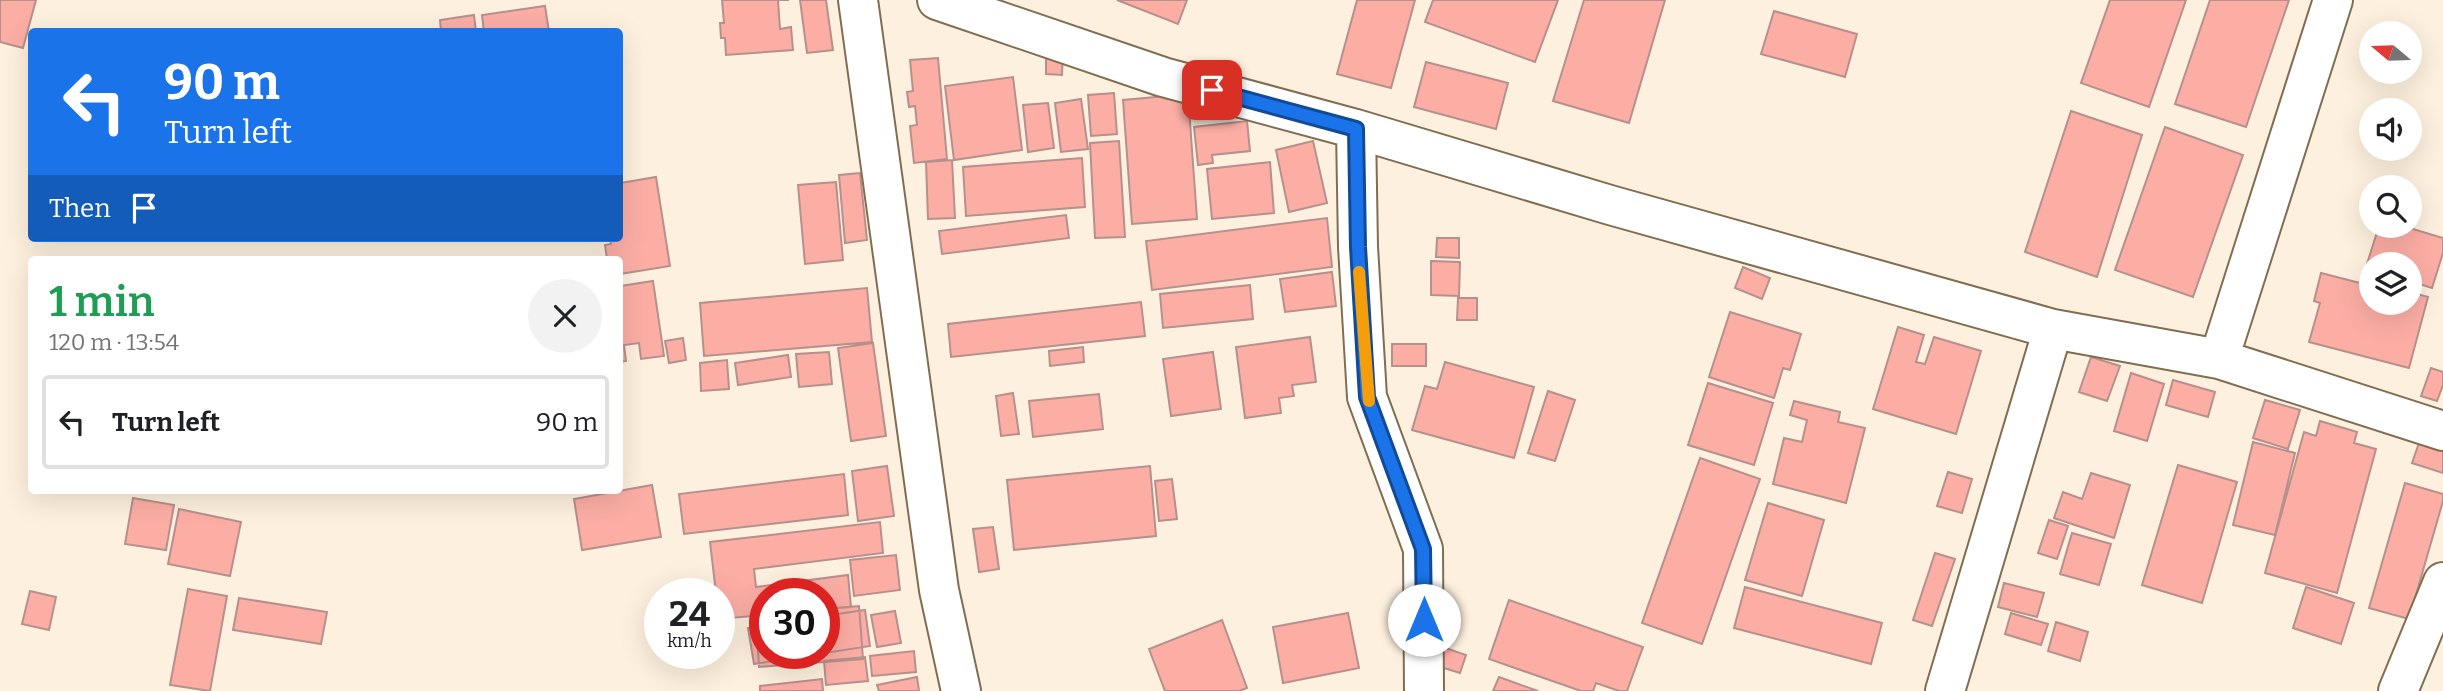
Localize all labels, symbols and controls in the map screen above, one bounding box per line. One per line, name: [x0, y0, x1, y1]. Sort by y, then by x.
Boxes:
north arrow: [2359, 21, 2422, 84]
map controls: [2359, 21, 2422, 315]
text: 90 m: [164, 53, 280, 112]
icon: left: [49, 56, 140, 147]
pin: [1182, 60, 1242, 120]
icon: arrive: [1193, 71, 1231, 109]
button: sound: [2359, 98, 2422, 161]
text: Turn left: [164, 113, 292, 151]
button: search: [2359, 175, 2422, 238]
icon: arrive: [125, 189, 163, 227]
text: Then: [49, 193, 111, 224]
button: layers: [2359, 252, 2422, 315]
text: 1 min: [49, 277, 155, 327]
button: close: [528, 279, 602, 353]
text: 120 m · 13:54: [49, 328, 179, 356]
icon: left: [53, 403, 91, 441]
text: Turn left: [112, 407, 220, 438]
text: 90 m: [536, 407, 598, 438]
speed limit sign: 30: [749, 578, 840, 669]
position arrow: [1387, 583, 1461, 657]
text: 24: [669, 593, 710, 635]
text: km/h: [667, 630, 712, 652]

